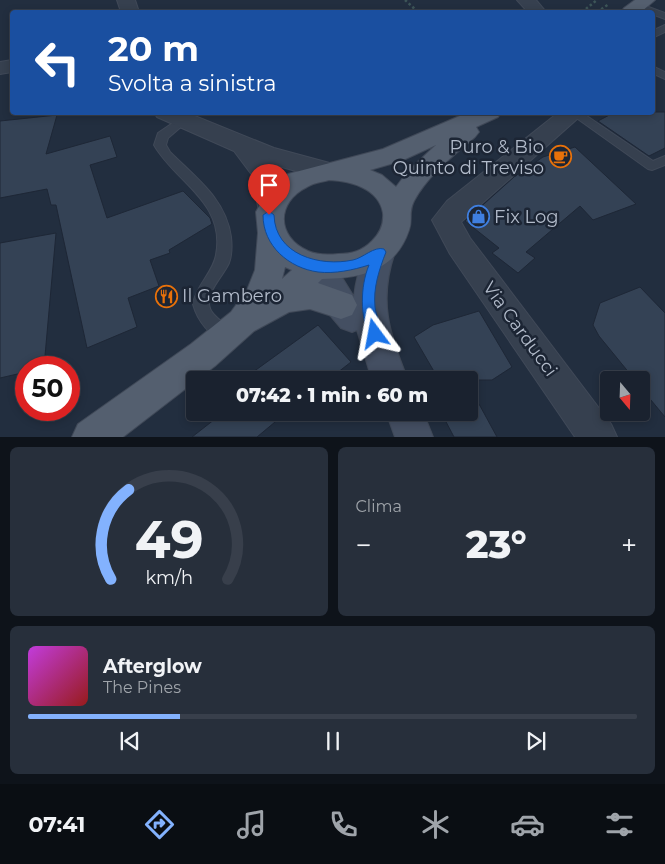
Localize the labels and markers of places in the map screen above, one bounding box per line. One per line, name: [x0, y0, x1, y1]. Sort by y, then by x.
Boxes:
place label: Puro & Bio Quinto di Treviso: [393, 136, 544, 179]
cafe icon: Puro & Bio Quinto di Treviso: [548, 145, 572, 169]
pin: [248, 164, 290, 215]
shop icon: Fix Log: [466, 205, 490, 229]
place label: Fix Log: [494, 206, 559, 228]
restaurant icon: Il Gambero: [154, 284, 178, 308]
place label: Il Gambero: [182, 285, 282, 307]

